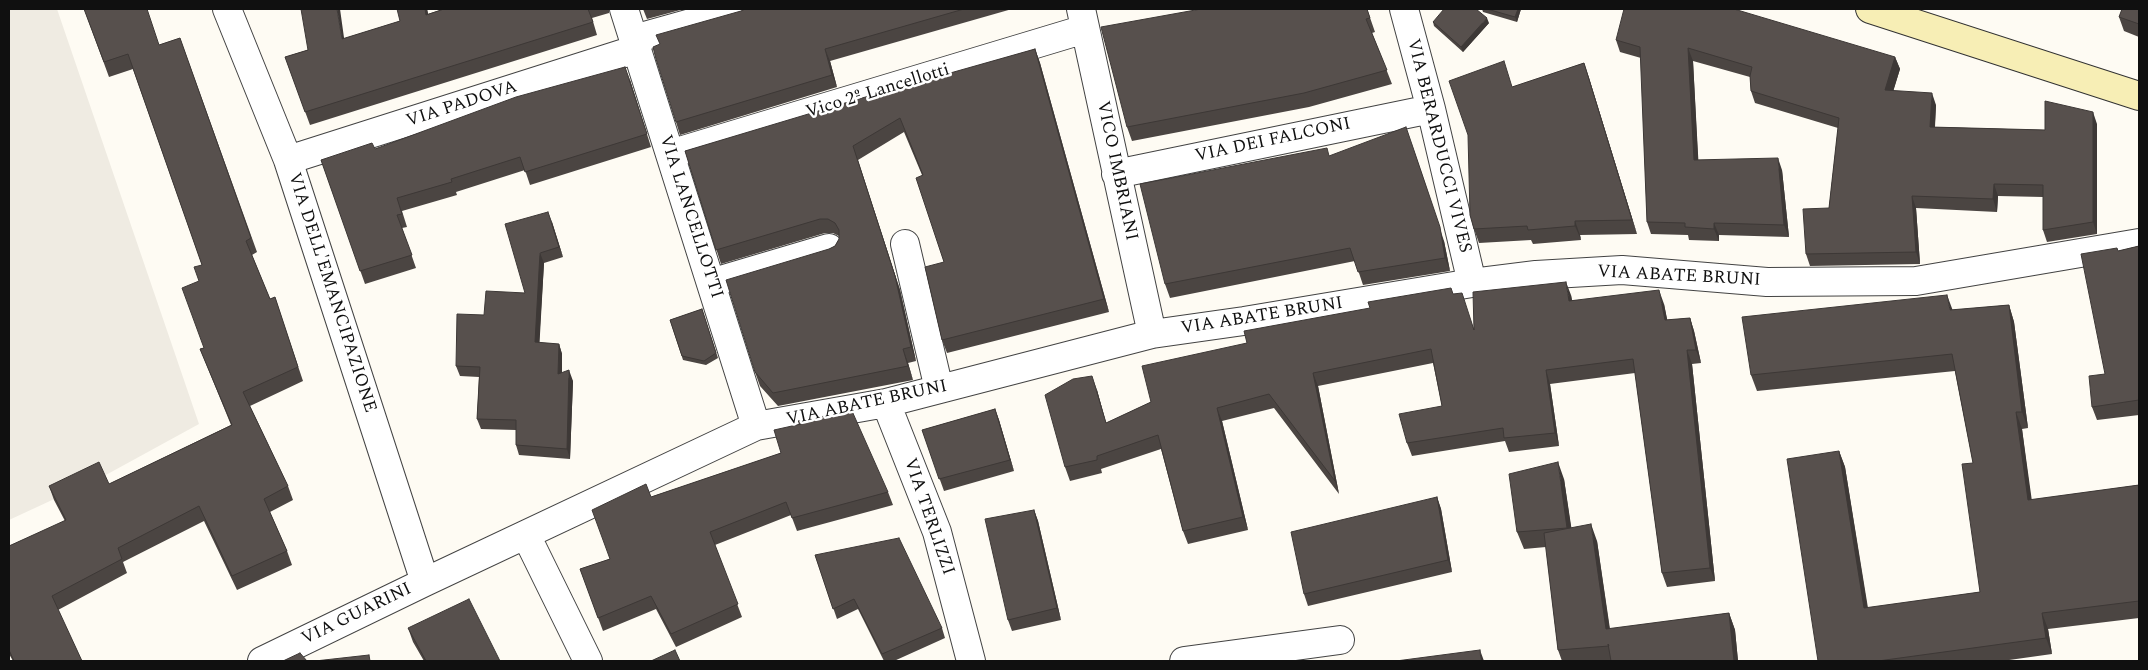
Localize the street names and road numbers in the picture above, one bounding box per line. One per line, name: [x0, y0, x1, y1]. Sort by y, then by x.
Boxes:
street label: VIA BERARDUCCI VIVES: [1401, 37, 1475, 255]
street label: Vico 2º Lancellotti: [804, 60, 952, 124]
street label: VIA PADOVA: [404, 77, 520, 133]
street label: VICO IMBRIANI: [1091, 99, 1141, 243]
street label: VIA DEI FALCONI: [1193, 114, 1353, 168]
street label: VIA LANCELLOTTI: [653, 133, 727, 301]
street label: VIA DELL'EMANCIPAZIONE: [282, 170, 380, 416]
street label: VIA ABATE BRUNI: [1597, 262, 1761, 292]
street label: VIA ABATE BRUNI: [1179, 294, 1345, 340]
street label: VIA ABATE BRUNI: [785, 376, 949, 432]
street label: VIA TERLIZZI: [898, 456, 958, 578]
street label: VIA GUARINI: [299, 579, 415, 651]

